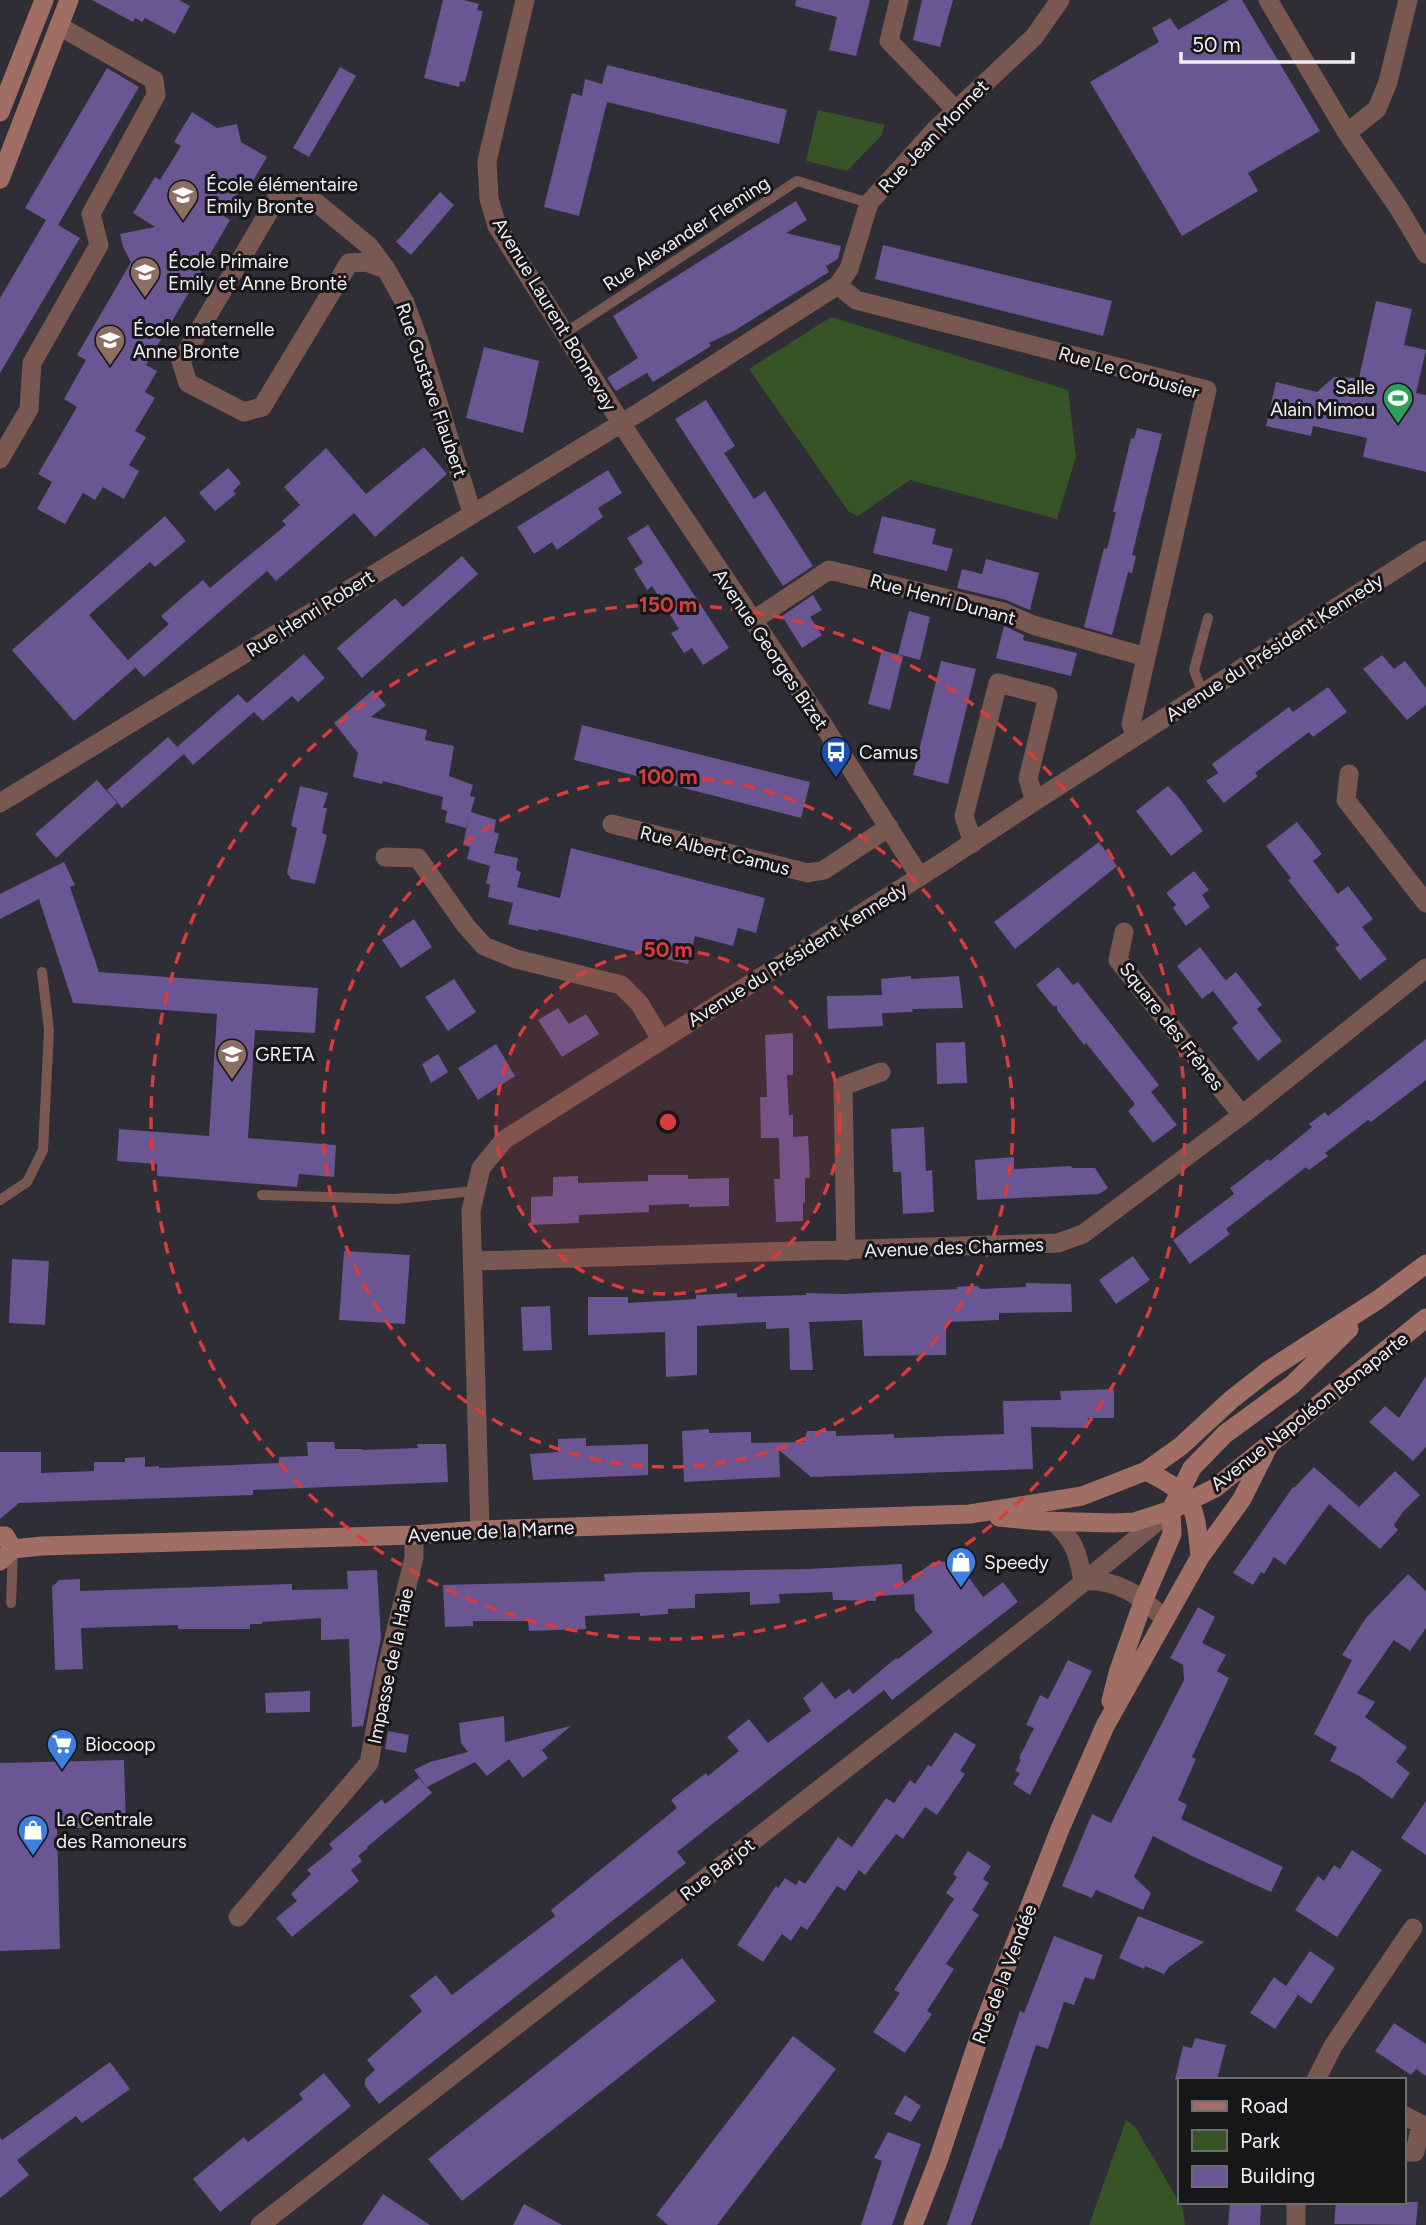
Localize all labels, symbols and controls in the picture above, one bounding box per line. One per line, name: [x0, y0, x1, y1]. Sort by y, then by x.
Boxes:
scale bar: [1181, 21, 1352, 65]
text: 50 m: [1192, 32, 1241, 57]
street label: Rue Jean Monnet: [873, 75, 993, 198]
street label: Rue Alexander Fleming: [599, 171, 774, 296]
place label: École élémentaire Emily Bronte: [206, 173, 358, 218]
school or university icon: École élémentaire Emily Bronte: [166, 178, 200, 222]
street label: Avenue Laurent Bonnevay: [488, 213, 621, 415]
place label: École Primaire Emily et Anne Brontë: [168, 250, 347, 295]
school or university icon: École Primaire Emily et Anne Brontë: [128, 255, 162, 299]
street label: Rue Gustave Flaubert: [391, 300, 472, 480]
place label: École maternelle Anne Bronte: [133, 318, 274, 363]
school or university icon: École maternelle Anne Bronte: [93, 323, 127, 367]
street label: Rue Le Corbusier: [1056, 341, 1202, 404]
place label: Salle Alain Mimou: [1270, 376, 1375, 421]
sports icon: Salle Alain Mimou: [1381, 381, 1415, 425]
street label: Avenue Georges Bizet: [708, 564, 833, 734]
street label: Rue Henri Robert: [242, 565, 378, 662]
street label: Avenue du Président Kennedy: [1161, 568, 1387, 726]
street label: Rue Henri Dunant: [867, 569, 1018, 630]
text: 150 m: [639, 592, 697, 617]
bus stop icon: Camus: [819, 735, 853, 779]
place label: Camus: [859, 741, 918, 764]
text: 100 m: [638, 764, 698, 789]
street label: Rue Albert Camus: [638, 821, 792, 880]
street label: Avenue du Président Kennedy: [683, 877, 911, 1032]
text: 50 m: [643, 937, 693, 962]
street label: Square des Frênes: [1114, 958, 1229, 1095]
school or university icon: GRETA: [215, 1037, 249, 1081]
place label: GRETA: [255, 1043, 315, 1066]
centre of rings: [656, 1110, 680, 1134]
street label: Avenue des Charmes: [864, 1233, 1044, 1262]
street label: Avenue Napoléon Bonaparte: [1206, 1327, 1413, 1496]
street label: Avenue de la Marne: [407, 1516, 575, 1547]
shop icon: Speedy: [944, 1545, 978, 1589]
place label: Speedy: [984, 1551, 1049, 1574]
street label: Impasse de la Haie: [363, 1586, 418, 1746]
supermarket icon: Biocoop: [45, 1727, 79, 1771]
place label: Biocoop: [85, 1733, 156, 1756]
place label: La Centrale des Ramoneurs: [56, 1808, 187, 1853]
shop icon: La Centrale des Ramoneurs: [16, 1813, 50, 1857]
street label: Rue Barjot: [675, 1833, 759, 1906]
street label: Rue de la Vendée: [967, 1901, 1042, 2047]
legend: [1178, 2078, 1405, 2204]
text: Road: [1240, 2093, 1288, 2118]
text: Park: [1240, 2128, 1281, 2153]
text: Building: [1240, 2163, 1315, 2188]

